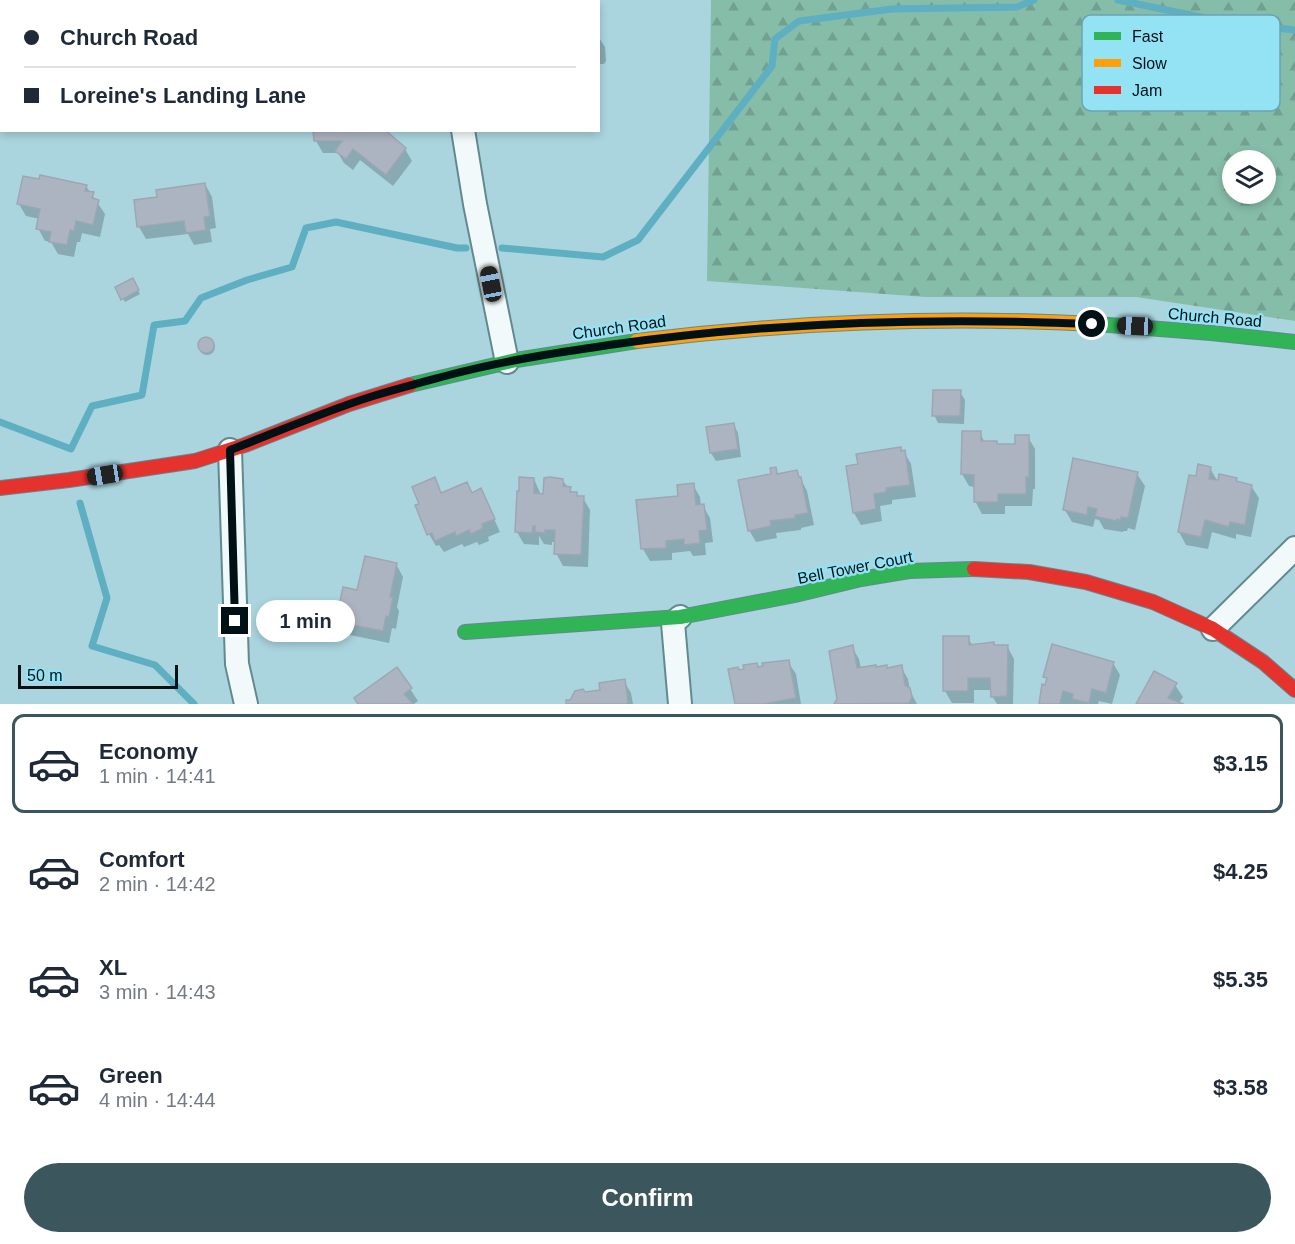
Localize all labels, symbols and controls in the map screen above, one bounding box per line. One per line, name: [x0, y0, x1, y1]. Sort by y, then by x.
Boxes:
legend: [1082, 15, 1280, 111]
text: Church Road: [60, 25, 198, 50]
text: Fast: [1132, 28, 1164, 45]
text: Slow: [1132, 55, 1167, 72]
text: Jam: [1132, 82, 1162, 99]
text: Loreine's Landing Lane: [60, 83, 306, 108]
map controls: [1222, 150, 1276, 204]
button: layers: [1222, 150, 1276, 204]
car: [479, 265, 503, 303]
street label: Church Road: [1167, 305, 1263, 330]
route start: [1078, 310, 1105, 337]
street label: Church Road: [571, 313, 667, 342]
car: [1117, 316, 1153, 336]
car: [86, 463, 124, 487]
street label: Bell Tower Court: [796, 548, 915, 587]
callout: 1 min: [256, 600, 355, 642]
route end: [221, 607, 248, 634]
text: 1 min: [279, 610, 332, 632]
scale bar: [18, 662, 178, 690]
text: 50 m: [27, 667, 63, 684]
icon: car: [27, 737, 81, 791]
text: Economy: [99, 739, 198, 764]
text: $3.15: [1213, 751, 1268, 776]
text: 1 min · 14:41: [99, 765, 216, 787]
icon: car: [27, 845, 81, 899]
text: Comfort: [99, 847, 185, 872]
text: $4.25: [1213, 859, 1268, 884]
text: 2 min · 14:42: [99, 873, 216, 895]
icon: car: [27, 953, 81, 1007]
text: XL: [99, 955, 127, 980]
text: $5.35: [1213, 967, 1268, 992]
text: 3 min · 14:43: [99, 981, 216, 1003]
icon: car: [27, 1061, 81, 1115]
text: Green: [99, 1063, 163, 1088]
text: $3.58: [1213, 1075, 1268, 1100]
text: 4 min · 14:44: [99, 1089, 216, 1111]
button: Confirm: [24, 1163, 1271, 1232]

